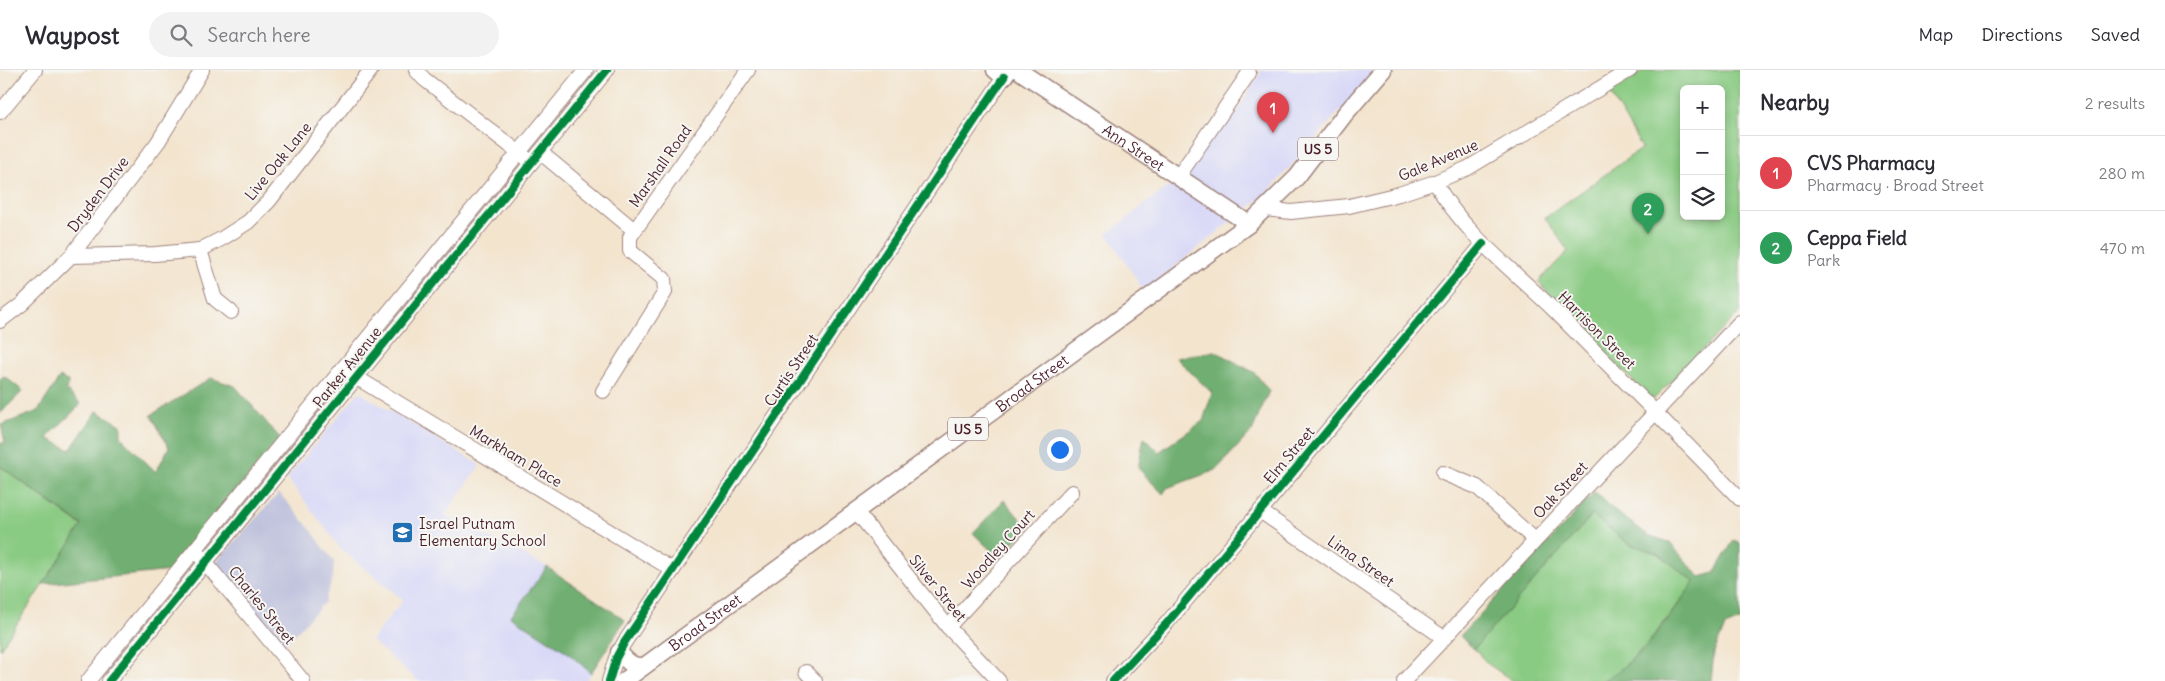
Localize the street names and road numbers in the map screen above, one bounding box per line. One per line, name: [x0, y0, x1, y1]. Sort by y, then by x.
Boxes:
street label: Live Oak Lane: [241, 118, 315, 204]
street label: Ann Street: [1099, 120, 1168, 175]
street label: Marshall Road: [625, 121, 695, 211]
street label: Gale Avenue: [1395, 135, 1481, 185]
road number: US 5: [1298, 138, 1338, 160]
street label: Dryden Drive: [63, 152, 133, 236]
street label: Harrison Street: [1554, 287, 1640, 373]
street label: Parker Avenue: [308, 323, 386, 411]
street label: Curtis Street: [760, 330, 822, 410]
street label: Broad Street: [992, 350, 1072, 416]
road number: US 5: [948, 418, 988, 440]
street label: Markham Place: [466, 421, 566, 491]
street label: Elm Street: [1260, 422, 1318, 488]
street label: Oak Street: [1529, 457, 1591, 523]
street label: Woodley Court: [957, 505, 1039, 593]
street label: Lima Street: [1324, 531, 1398, 591]
street label: Silver Street: [905, 551, 971, 625]
street label: Charles Street: [225, 562, 299, 648]
street label: Broad Street: [665, 589, 745, 655]

